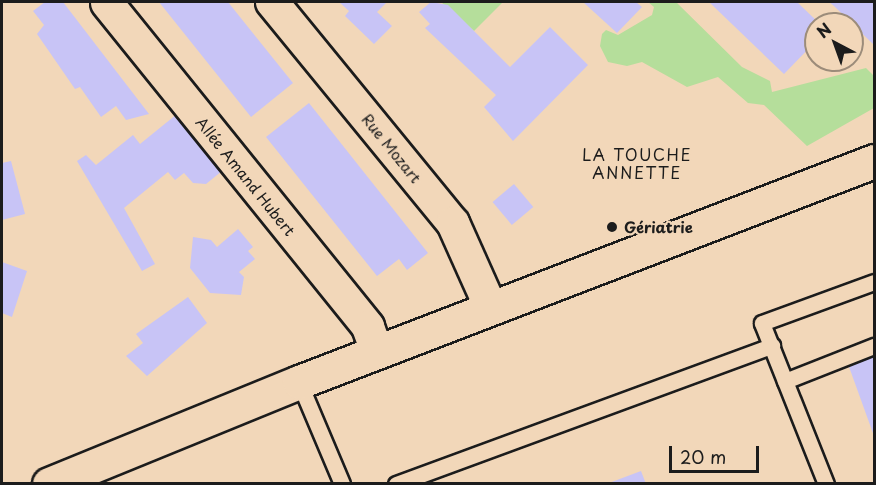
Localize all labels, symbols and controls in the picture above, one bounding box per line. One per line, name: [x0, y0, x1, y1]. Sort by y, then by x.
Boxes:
north arrow: [804, 12, 864, 72]
text: N: [811, 17, 836, 43]
street label: Rue Mozart: [358, 109, 426, 187]
street label: Allée Amand Hubert: [192, 112, 300, 240]
district label: LA TOUCHE ANNETTE: [583, 144, 691, 182]
place label: Gériatrie: [624, 218, 693, 236]
marker: Gériatrie: [605, 220, 619, 234]
scale bar: [672, 434, 762, 472]
text: 20 m: [680, 443, 726, 470]

